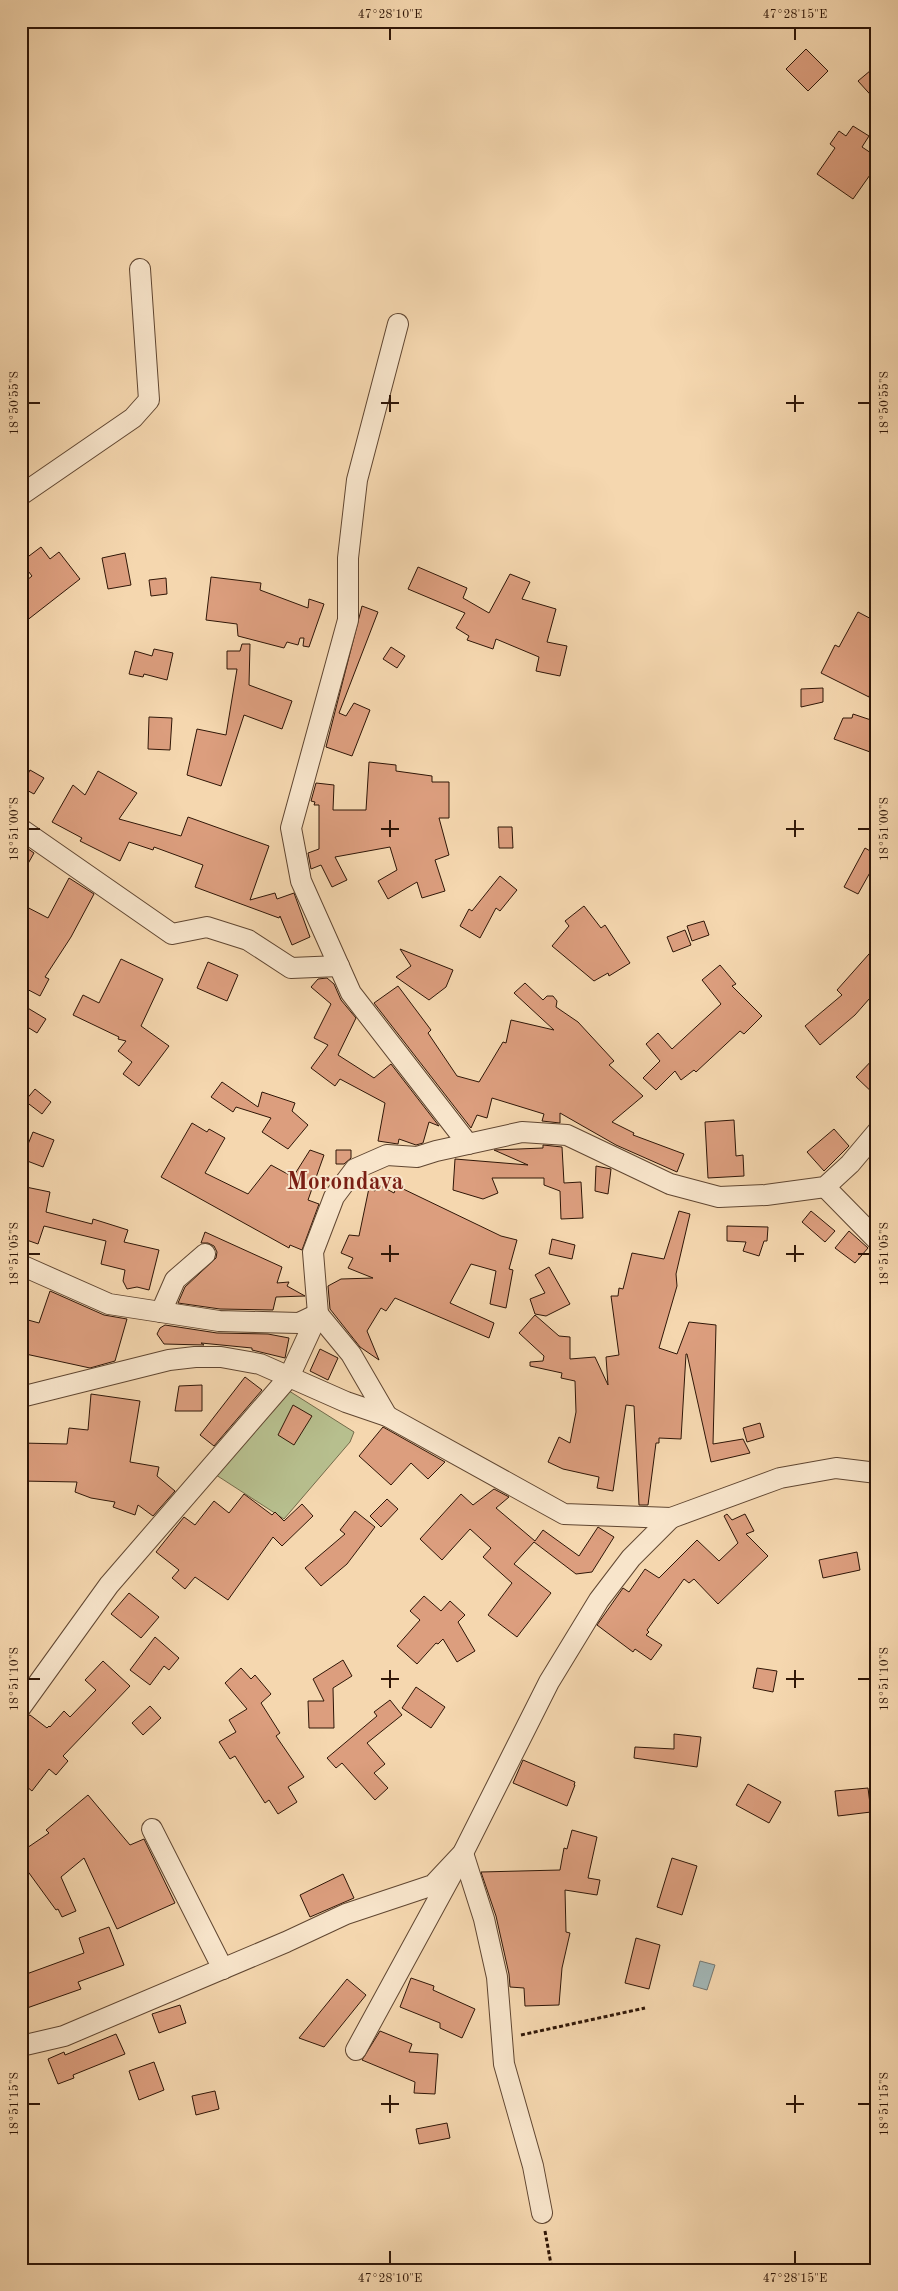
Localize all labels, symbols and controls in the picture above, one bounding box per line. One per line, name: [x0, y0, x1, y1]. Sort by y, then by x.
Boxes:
text: 47°28'15"E: [763, 8, 827, 21]
text: 47°28'10"E: [358, 9, 422, 21]
text: 18°50'55"S: [8, 371, 21, 435]
text: 18°50'55"S: [878, 371, 891, 435]
text: 18°51'00"S: [8, 797, 21, 861]
text: 18°51'00"S: [878, 797, 891, 861]
district label: Morondava: [286, 1171, 404, 1195]
text: 18°51'05"S: [8, 1222, 21, 1286]
text: 18°51'05"S: [878, 1222, 891, 1286]
text: 18°51'10"S: [8, 1647, 21, 1711]
text: 18°51'10"S: [878, 1647, 891, 1711]
text: 18°51'15"S: [8, 2072, 21, 2136]
text: 18°51'15"S: [878, 2072, 891, 2136]
text: 47°28'15"E: [763, 2272, 827, 2285]
text: 47°28'10"E: [358, 2273, 422, 2285]

